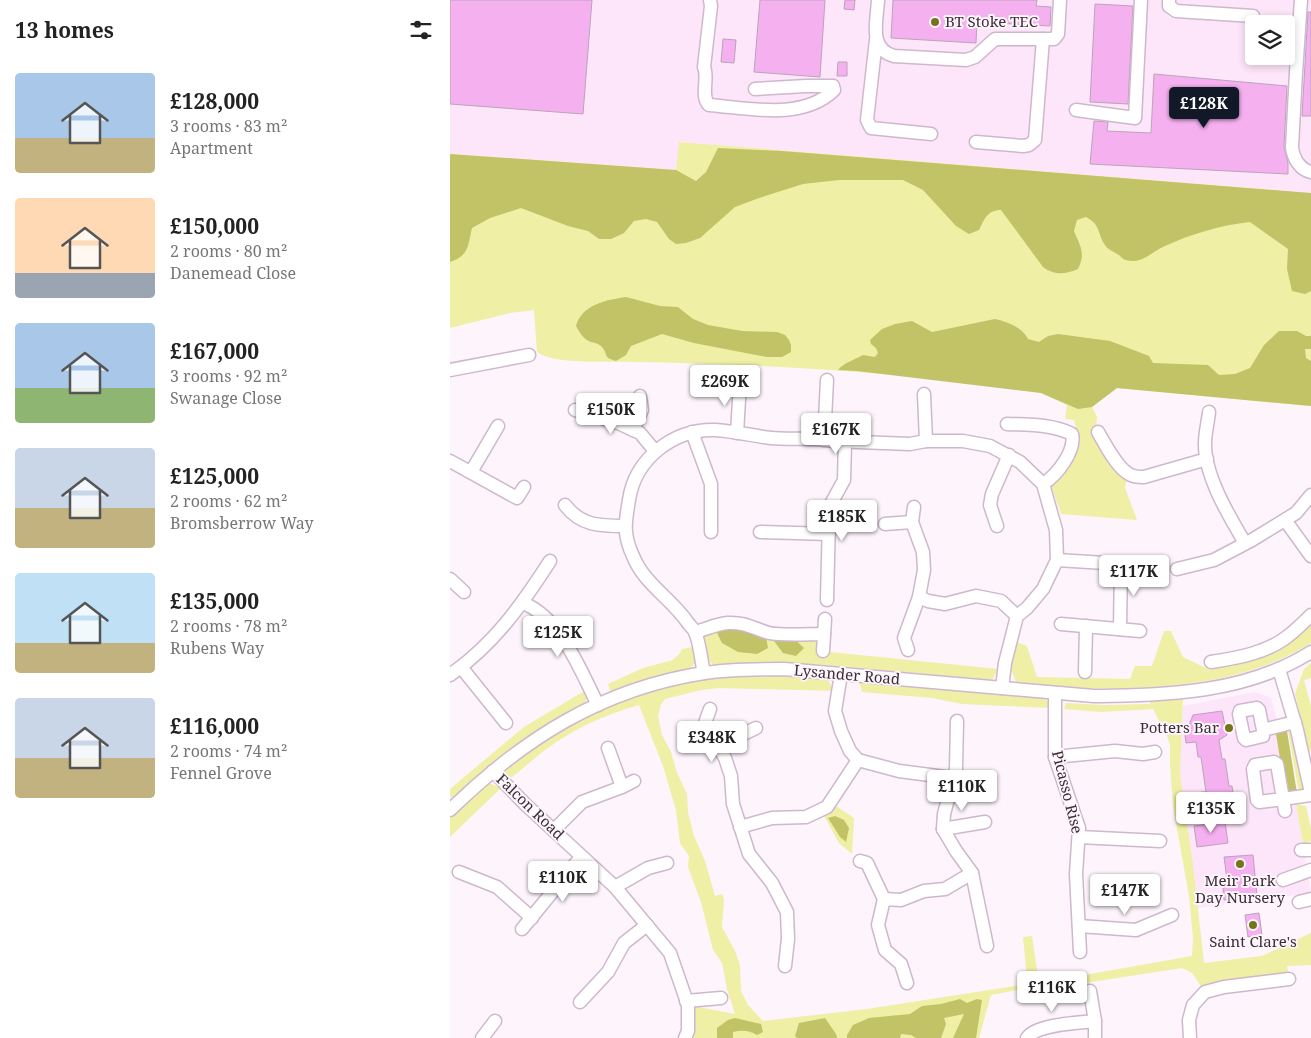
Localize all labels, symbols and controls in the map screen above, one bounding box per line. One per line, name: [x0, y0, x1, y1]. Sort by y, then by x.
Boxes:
place label: BT Stoke TEC: [945, 11, 1038, 31]
map controls: [1245, 15, 1295, 65]
button: layers: [1245, 15, 1295, 65]
text: 13 homes: [15, 16, 114, 44]
icon: filters: [407, 16, 435, 44]
marker: BT Stoke TEC: [929, 16, 941, 28]
pin: £128K: [1169, 86, 1239, 129]
text: £128,000: [170, 87, 259, 115]
text: £128K: [1180, 92, 1228, 114]
icon: home: [55, 93, 115, 153]
text: 3 rooms · 83 m²: [170, 115, 287, 137]
text: Apartment: [170, 137, 253, 159]
text: £150,000: [170, 212, 259, 240]
icon: home: [55, 218, 115, 278]
text: 2 rooms · 80 m²: [170, 240, 287, 262]
text: Danemead Close: [170, 262, 296, 284]
text: £167,000: [170, 337, 259, 365]
icon: home: [55, 343, 115, 403]
pin: £269K: [690, 364, 760, 407]
text: 3 rooms · 92 m²: [170, 365, 287, 387]
text: £269K: [701, 370, 749, 392]
text: Swanage Close: [170, 387, 282, 409]
pin: £150K: [576, 392, 646, 435]
text: £150K: [587, 398, 635, 420]
pin: £167K: [801, 412, 871, 455]
text: £167K: [812, 418, 860, 440]
text: £125,000: [170, 462, 259, 490]
icon: home: [55, 468, 115, 528]
text: 2 rooms · 62 m²: [170, 490, 287, 512]
pin: £185K: [807, 500, 877, 542]
text: £185K: [818, 505, 866, 527]
text: Bromsberrow Way: [170, 512, 314, 534]
pin: £117K: [1099, 554, 1169, 597]
text: £117K: [1110, 560, 1158, 582]
text: £135,000: [170, 587, 259, 615]
icon: home: [55, 593, 115, 653]
text: 2 rooms · 78 m²: [170, 615, 287, 637]
pin: £125K: [523, 616, 593, 658]
text: £125K: [534, 621, 582, 643]
text: Rubens Way: [170, 637, 264, 659]
street label: Lysander Road: [793, 659, 901, 689]
text: £116,000: [170, 712, 259, 740]
place label: Potters Bar: [1140, 717, 1219, 737]
icon: home: [55, 718, 115, 778]
pin: £348K: [677, 720, 747, 763]
marker: Potters Bar: [1223, 722, 1235, 734]
text: £348K: [688, 726, 736, 748]
text: 2 rooms · 74 m²: [170, 740, 287, 762]
street label: Picasso Rise: [1048, 748, 1088, 836]
text: Fennel Grove: [170, 762, 272, 784]
street label: Falcon Road: [492, 769, 569, 844]
pin: £110K: [927, 770, 997, 812]
text: £110K: [938, 775, 986, 797]
pin: £135K: [1176, 792, 1246, 834]
text: £135K: [1187, 797, 1235, 819]
marker: Meir Park Day Nursery: [1234, 858, 1246, 870]
pin: £110K: [528, 860, 598, 903]
text: £110K: [539, 866, 587, 888]
place label: Meir Park Day Nursery: [1195, 870, 1285, 907]
pin: £147K: [1090, 874, 1160, 916]
text: £147K: [1101, 879, 1149, 901]
marker: Saint Clare's: [1247, 919, 1259, 931]
place label: Saint Clare's: [1209, 931, 1297, 951]
pin: £116K: [1017, 970, 1087, 1013]
text: £116K: [1028, 976, 1076, 998]

